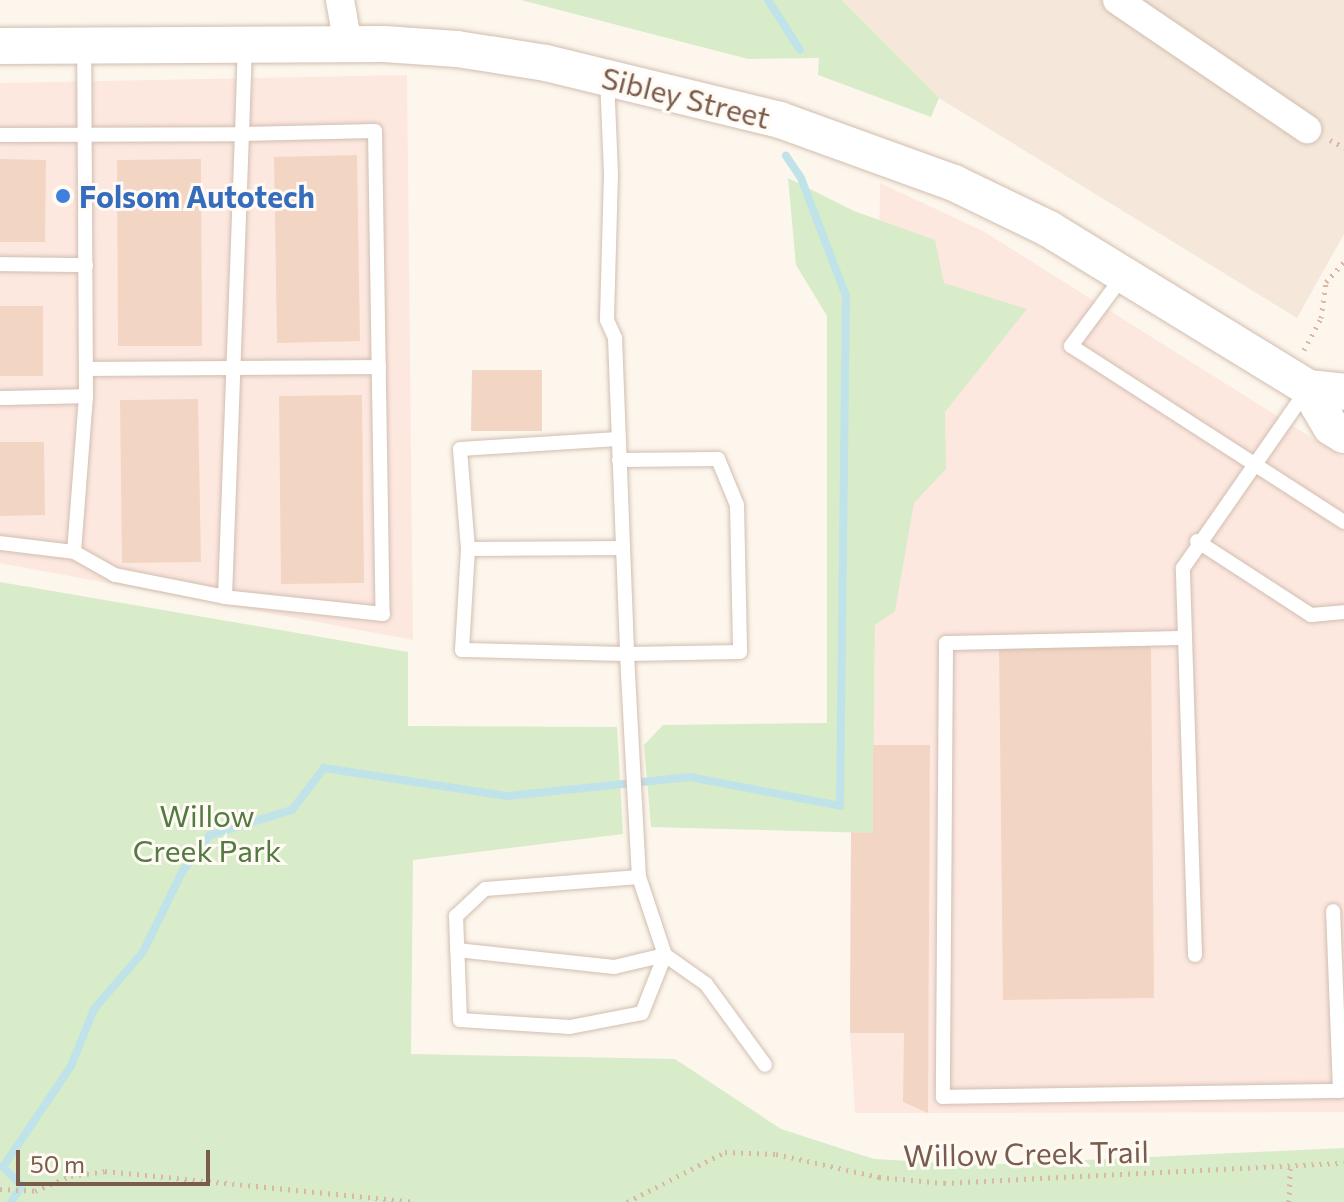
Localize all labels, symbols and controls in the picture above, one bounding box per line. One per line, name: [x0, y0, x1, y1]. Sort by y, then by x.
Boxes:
street label: Sibley Street: [598, 59, 774, 135]
place label: Folsom Autotech: [79, 178, 315, 214]
marker: Folsom Autotech: [54, 187, 72, 205]
park label: Willow Creek Park: [133, 797, 281, 868]
street label: Willow Creek Trail: [903, 1133, 1149, 1173]
scale bar: [20, 1134, 214, 1184]
text: 50 m: [30, 1149, 85, 1178]

